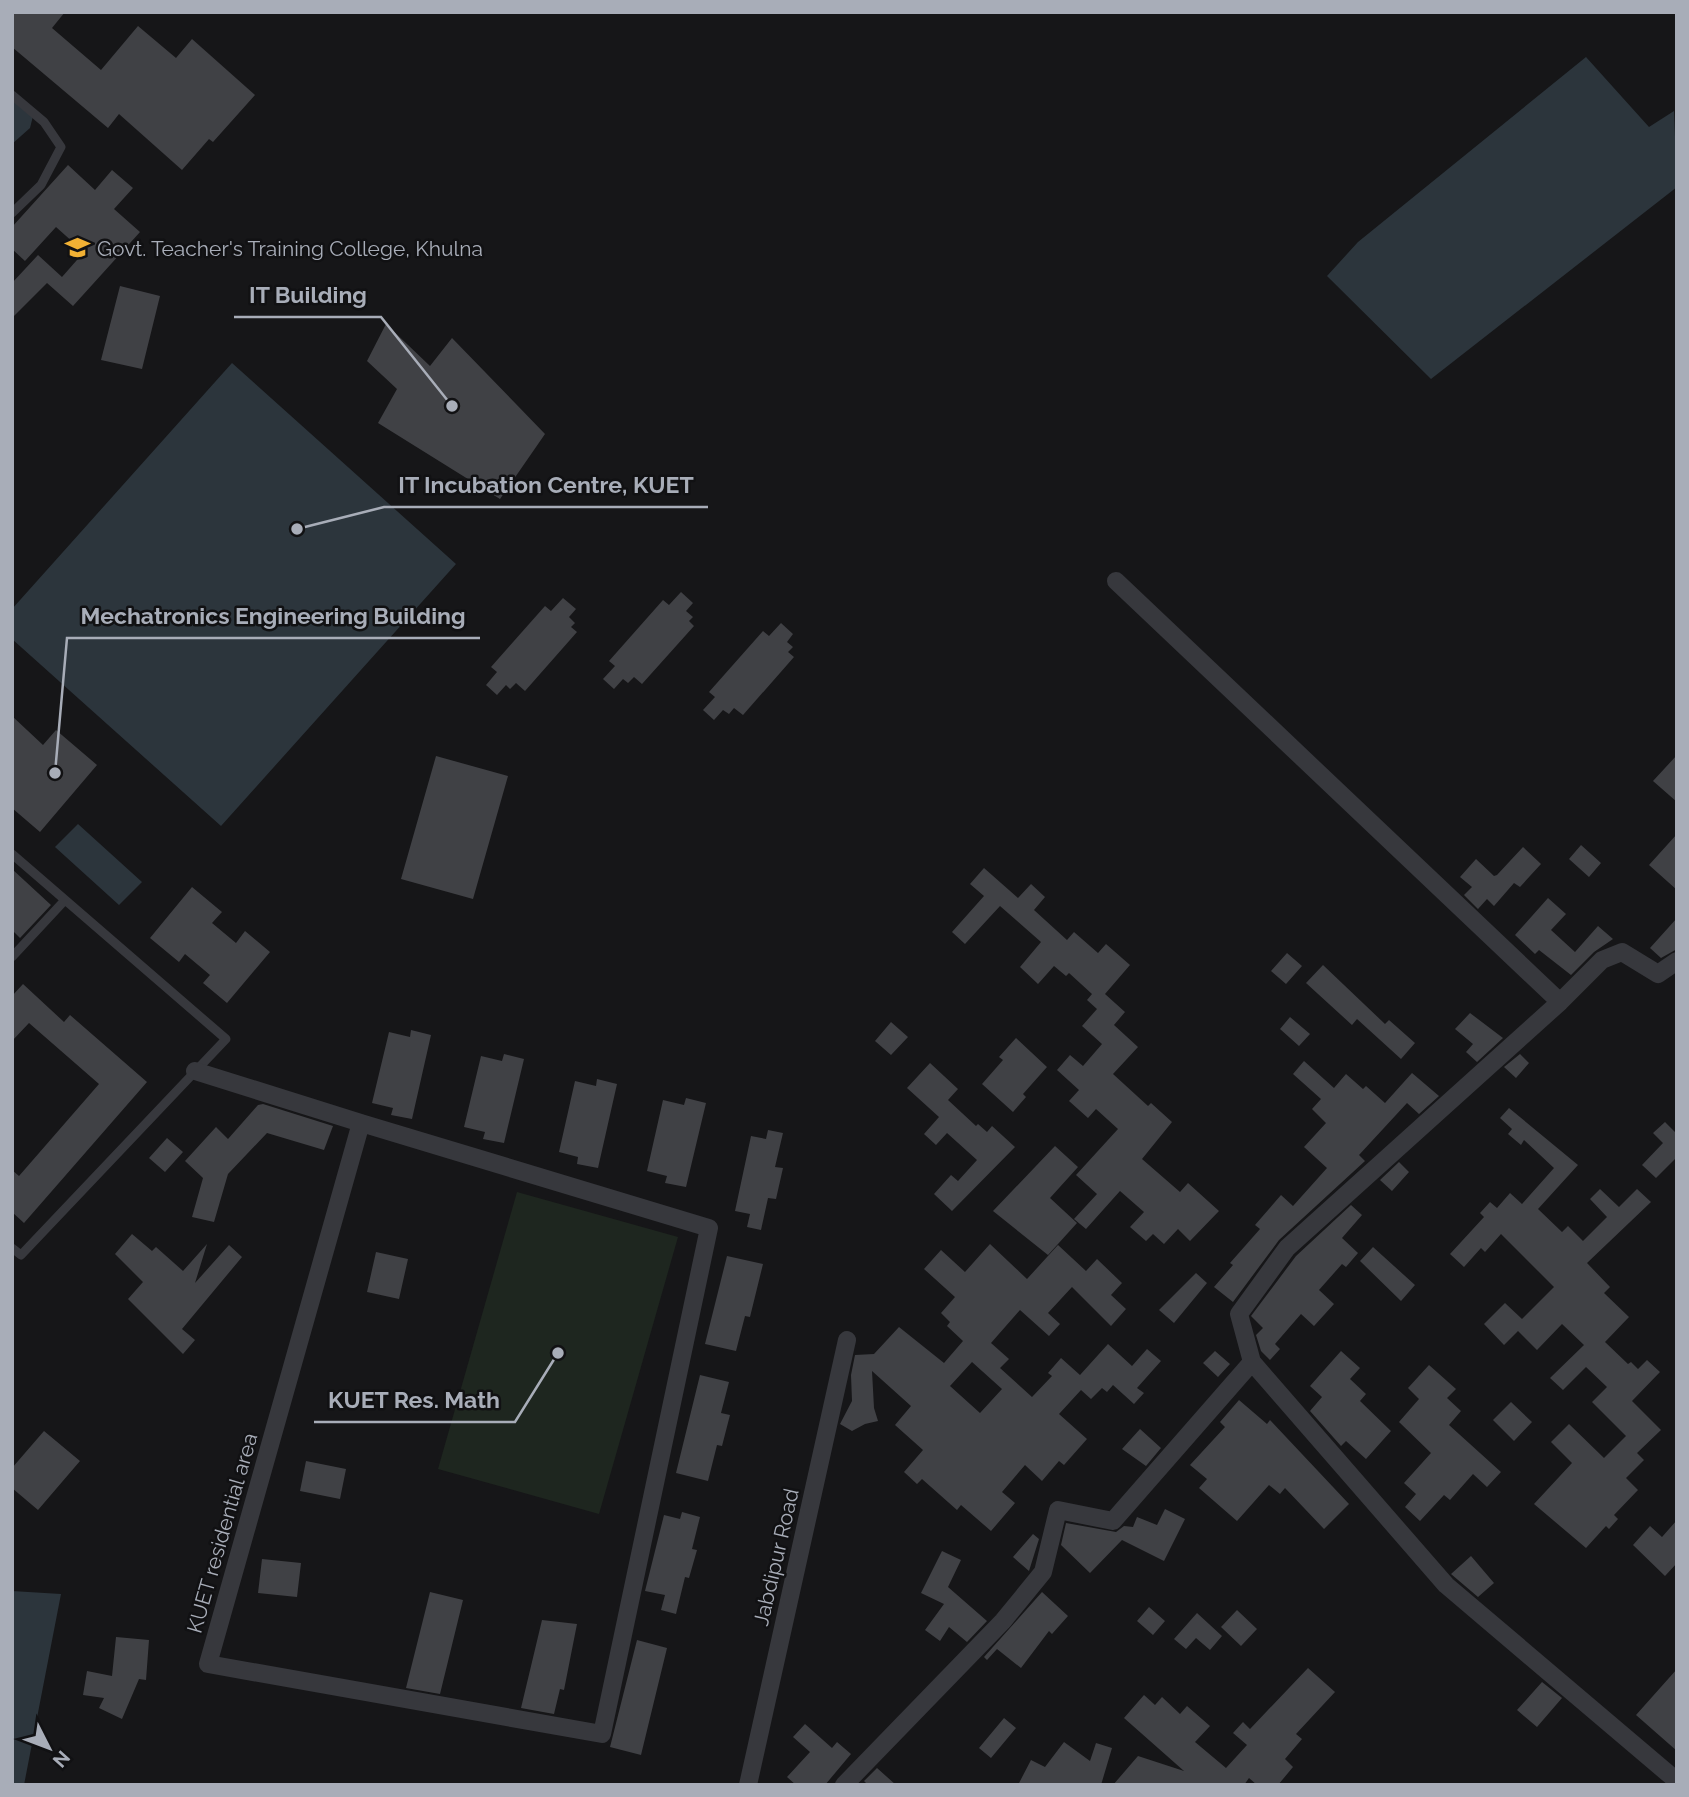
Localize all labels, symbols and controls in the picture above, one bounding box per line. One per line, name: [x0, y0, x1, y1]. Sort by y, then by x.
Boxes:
school or university icon: Govt. Teacher's Training College, Khulna: [63, 234, 91, 262]
place label: Govt. Teacher's Training College, Khulna: [97, 236, 483, 261]
callout: IT Building: [234, 273, 381, 317]
text: IT Building: [249, 281, 367, 308]
callout: IT Incubation Centre, KUET: [384, 463, 708, 507]
text: IT Incubation Centre, KUET: [398, 471, 694, 498]
callout: Mechatronics Engineering Building: [67, 594, 480, 638]
text: Mechatronics Engineering Building: [81, 602, 466, 629]
callout: KUET Res. Math: [314, 1378, 515, 1422]
text: KUET Res. Math: [328, 1386, 500, 1413]
street label: KUET residential area: [181, 1430, 263, 1636]
street label: Jabdipur Road: [748, 1486, 804, 1628]
north arrow: [14, 1713, 84, 1783]
text: N: [49, 1747, 75, 1772]

